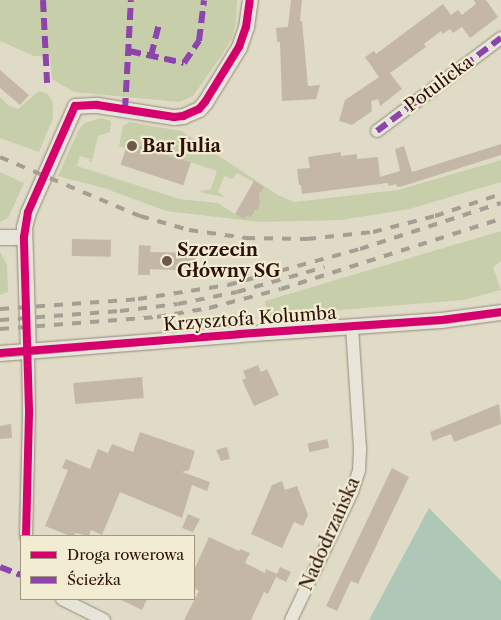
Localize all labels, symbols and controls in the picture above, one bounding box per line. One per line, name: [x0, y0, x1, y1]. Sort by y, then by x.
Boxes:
street label: Potulicka: [401, 51, 477, 117]
place label: Bar Julia: [142, 135, 221, 157]
marker: Bar Julia: [126, 140, 138, 152]
place label: Szczecin Główny SG: [177, 240, 281, 282]
marker: Szczecin Główny SG: [161, 255, 173, 267]
street label: Krzysztofa Kolumba: [163, 302, 337, 336]
street label: Nadodrzańska: [295, 474, 365, 594]
legend: [20, 535, 195, 600]
text: Droga rowerowa: [67, 545, 184, 564]
text: Ścieżka: [67, 570, 121, 589]

